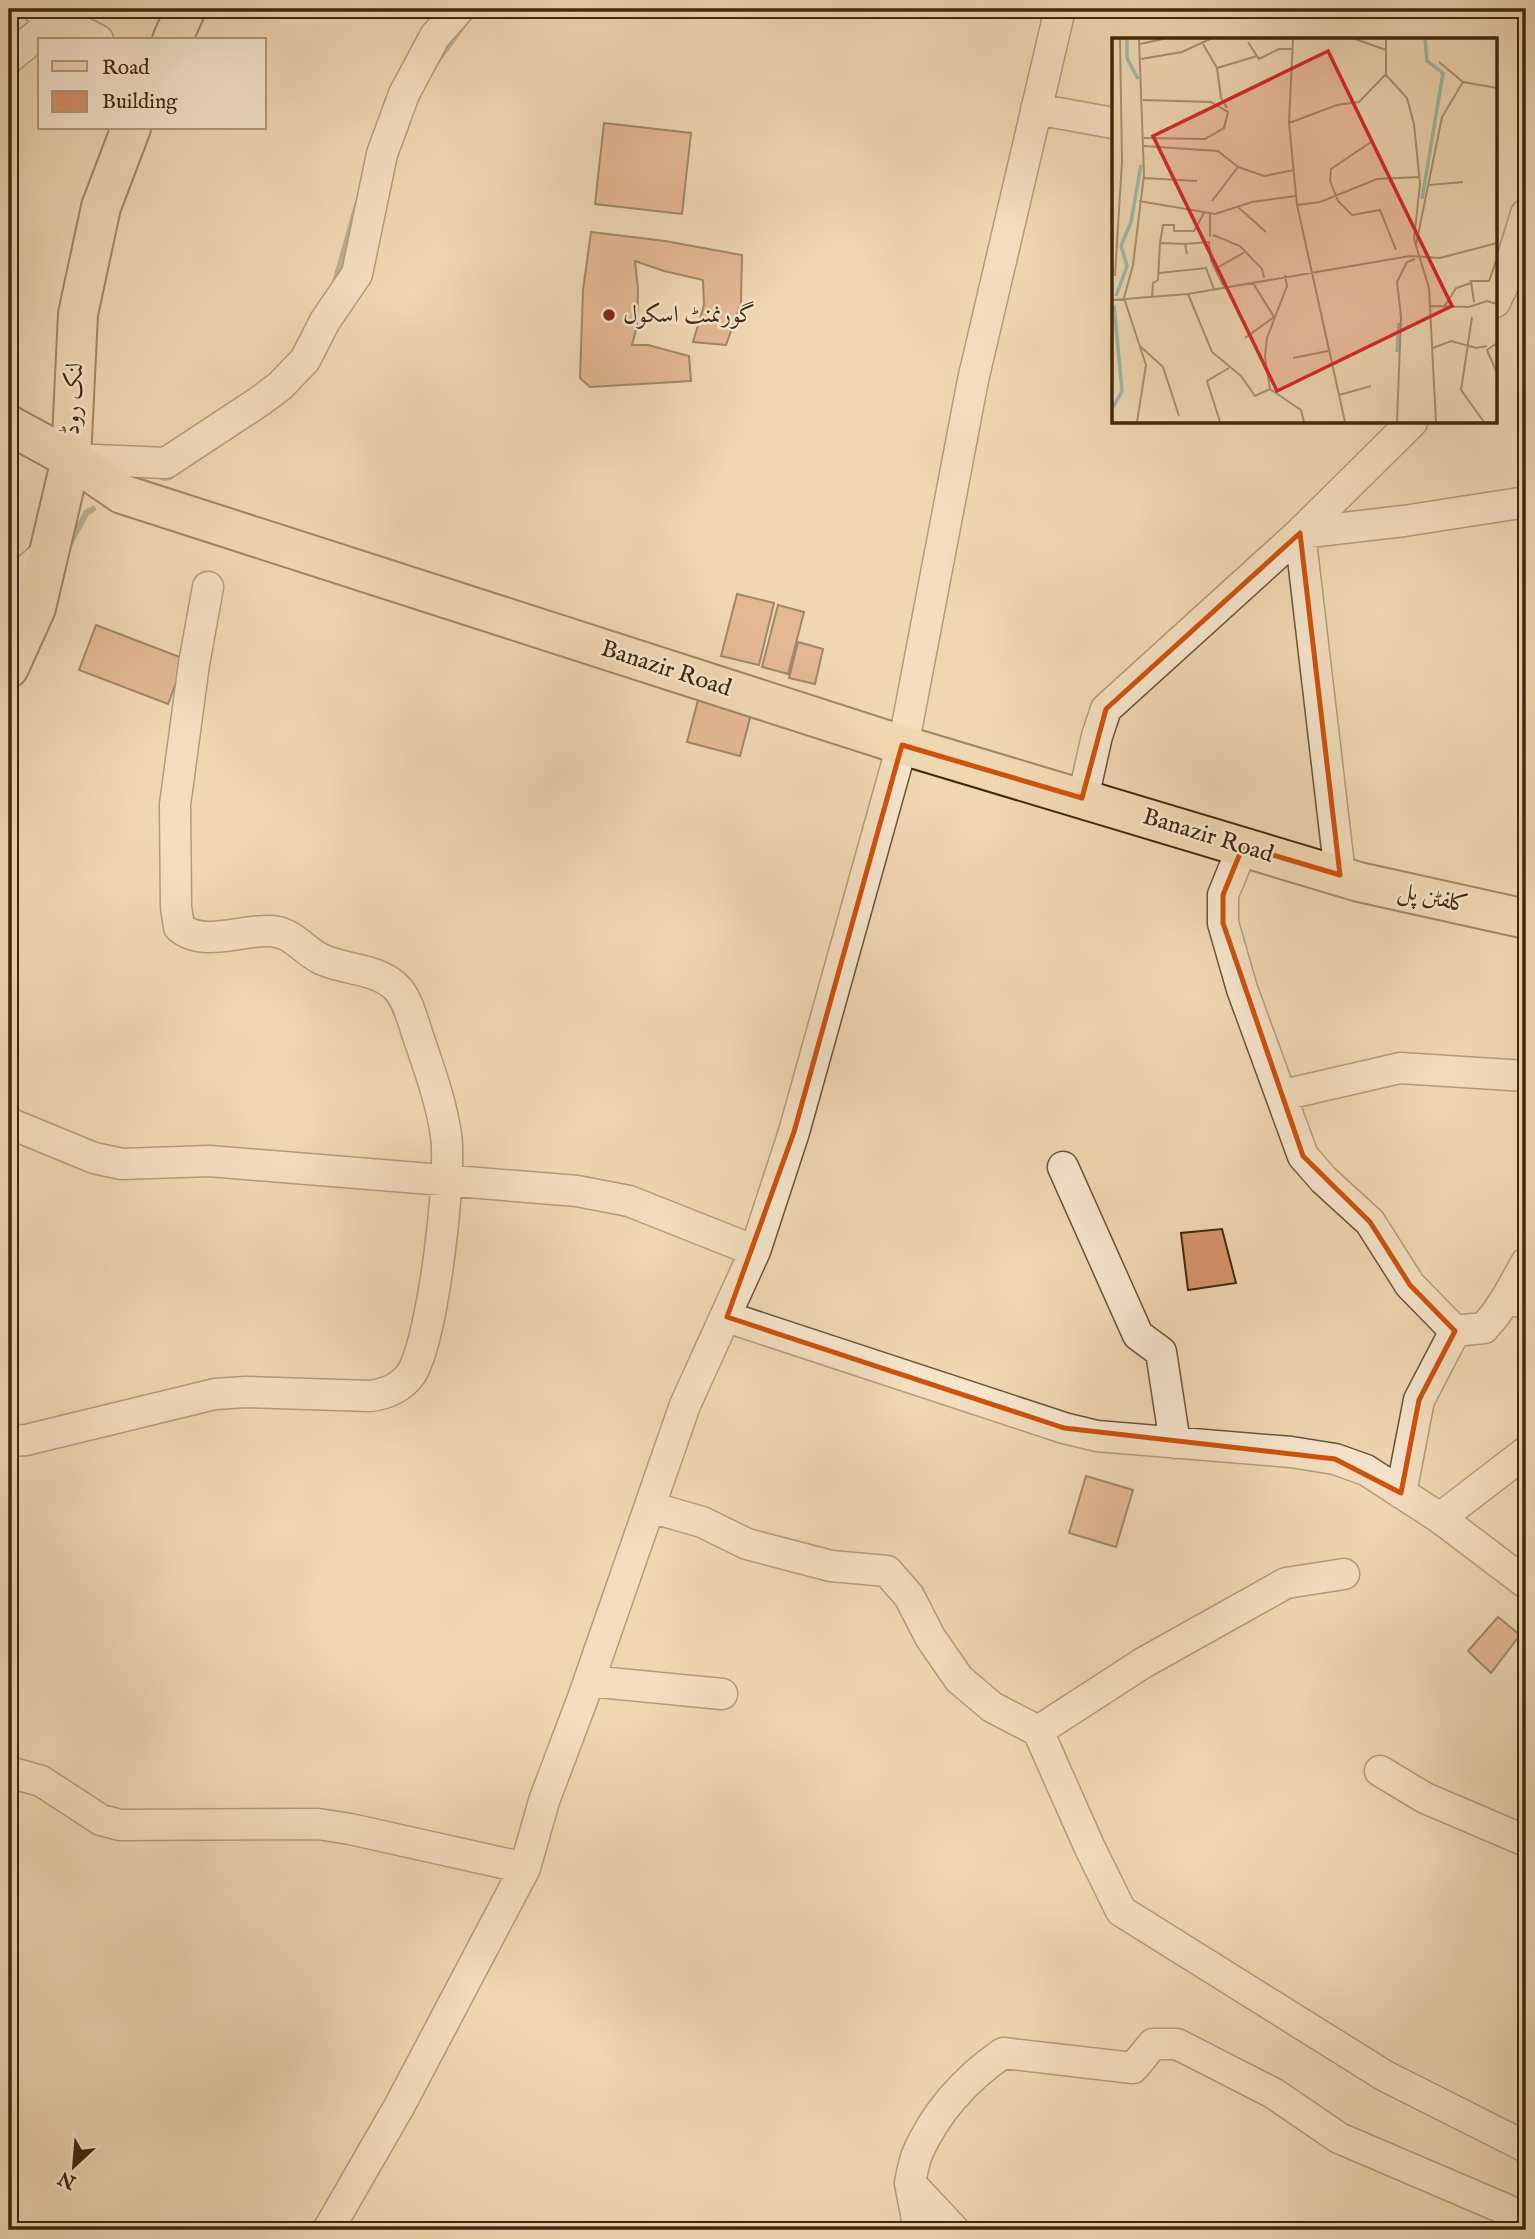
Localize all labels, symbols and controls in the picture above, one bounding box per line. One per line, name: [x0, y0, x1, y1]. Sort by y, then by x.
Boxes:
legend: [38, 38, 266, 130]
inset map: [1112, 38, 1496, 424]
text: Road: [102, 55, 150, 82]
text: Building: [102, 89, 178, 116]
place label: گورنمنٹ اسکول: [623, 300, 755, 331]
marker: گورنمنٹ اسکول: [601, 307, 617, 323]
street label: لنک روڈ: [57, 362, 91, 436]
street label: Banazir Road: [597, 633, 735, 705]
street label: Banazir Road: [1139, 801, 1277, 871]
street label: کلفٹن پل: [1395, 875, 1471, 921]
north arrow: [38, 2130, 108, 2200]
text: N: [54, 2165, 81, 2194]

